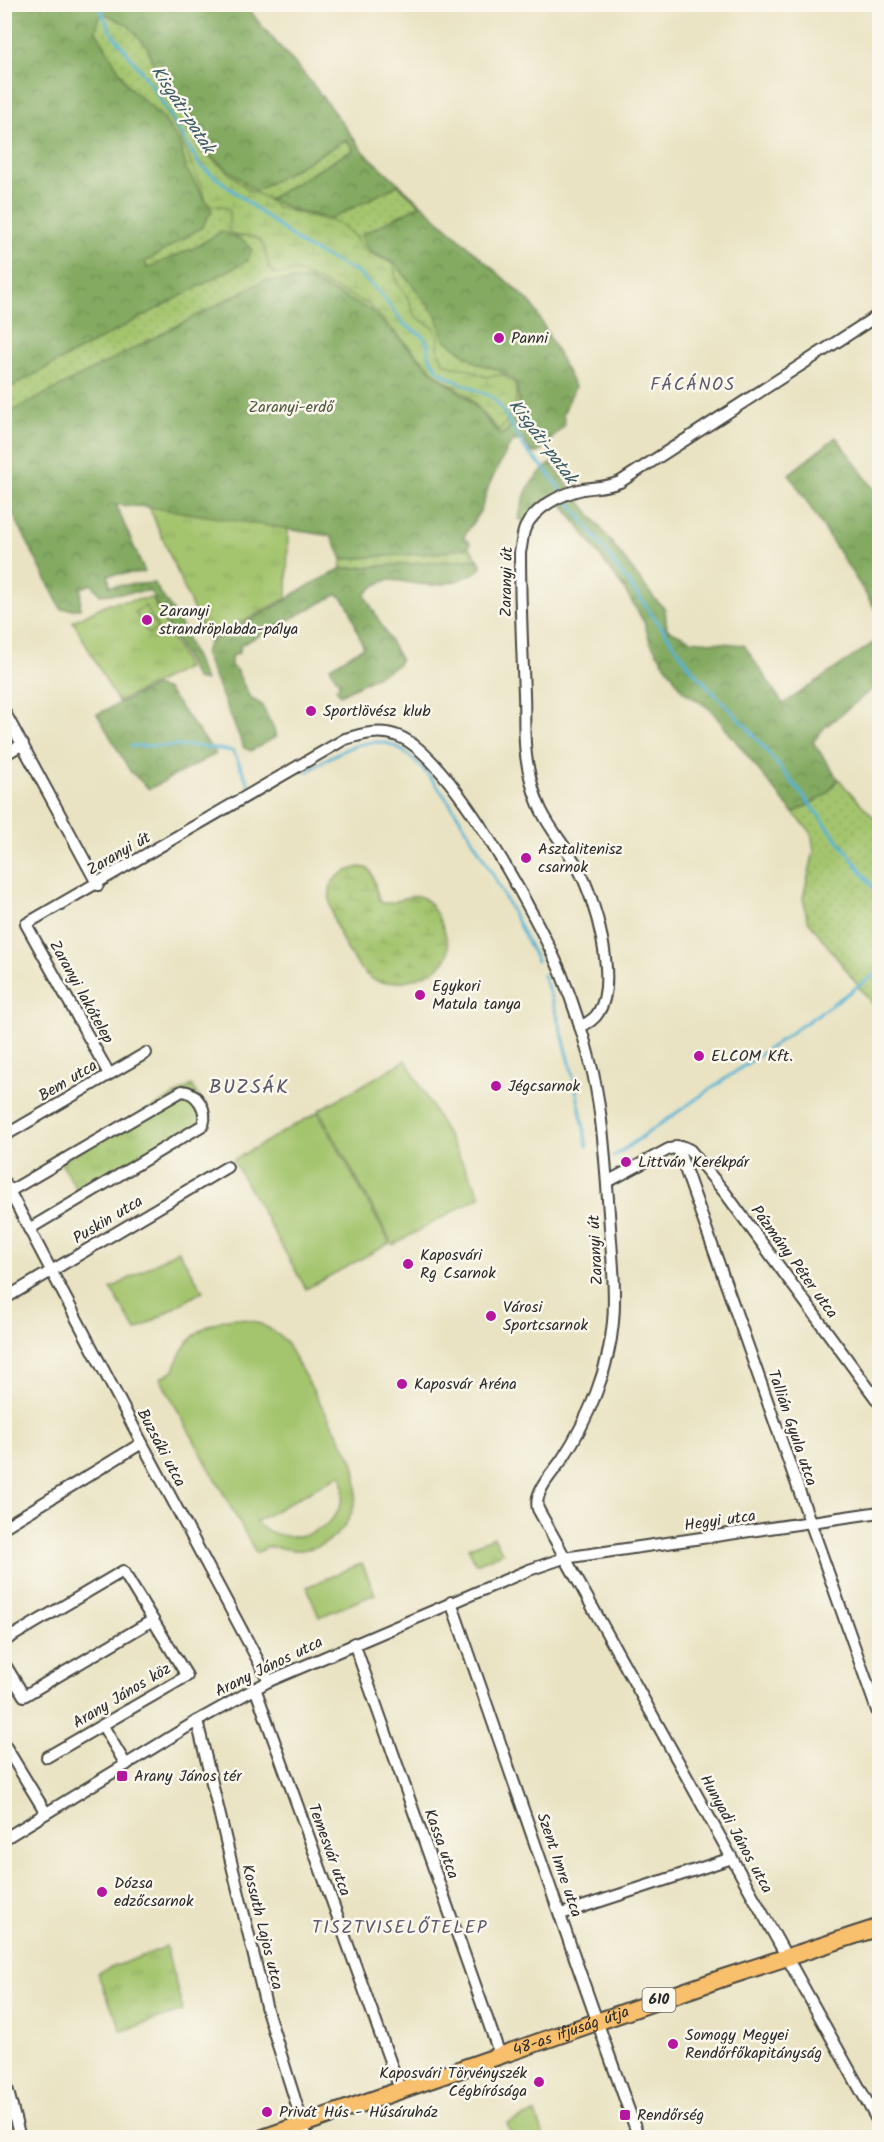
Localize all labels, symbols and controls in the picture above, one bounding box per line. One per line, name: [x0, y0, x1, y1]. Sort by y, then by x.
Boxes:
water label: Kisgáti-patak: [143, 60, 223, 162]
place label: Panni: [511, 326, 549, 351]
marker: Panni: [492, 331, 506, 345]
district label: FÁCÁNOS: [650, 371, 736, 400]
water label: Kisgáti-patak: [500, 393, 585, 493]
park label: Zaranyi-erdő: [248, 395, 335, 420]
street label: Zaranyi út: [494, 546, 520, 617]
place label: Zaranyi strandröplabda-pálya: [159, 599, 298, 642]
marker: Zaranyi strandröplabda-pálya: [140, 613, 154, 627]
place label: Sportlövész klub: [323, 699, 431, 724]
marker: Sportlövész klub: [304, 704, 318, 718]
street label: Zaranyi út: [82, 825, 156, 882]
place label: Asztalitenisz csarnok: [538, 837, 623, 880]
marker: Asztalitenisz csarnok: [519, 851, 533, 865]
street label: Zaranyi lakótelep: [42, 936, 120, 1049]
place label: Egykori Matula tanya: [432, 974, 521, 1017]
marker: Egykori Matula tanya: [413, 988, 427, 1002]
place label: ELCOM Kft.: [711, 1044, 793, 1069]
marker: ELCOM Kft.: [692, 1049, 706, 1063]
street label: Bem utca: [34, 1054, 102, 1108]
district label: BUZSÁK: [209, 1072, 289, 1104]
place label: Jégcsarnok: [508, 1074, 581, 1099]
marker: Jégcsarnok: [489, 1079, 503, 1093]
place label: Littván Kerékpár: [638, 1150, 751, 1175]
marker: Littván Kerékpár: [619, 1155, 633, 1169]
street label: Puskin utca: [68, 1189, 148, 1251]
street label: Pázmány Péter utca: [744, 1200, 844, 1324]
street label: Zaranyi út: [582, 1213, 610, 1286]
place label: Kaposvári Rg Csarnok: [420, 1243, 496, 1286]
marker: Kaposvári Rg Csarnok: [401, 1257, 415, 1271]
place label: Városi Sportcsarnok: [503, 1295, 588, 1338]
marker: Városi Sportcsarnok: [484, 1309, 498, 1323]
street label: Tallián Gyula utca: [760, 1366, 824, 1490]
place label: Kaposvár Aréna: [414, 1372, 517, 1397]
marker: Kaposvár Aréna: [395, 1377, 409, 1391]
street label: Buzsáki utca: [130, 1404, 192, 1492]
street label: Hegyi utca: [683, 1504, 757, 1538]
street label: Arany János utca: [211, 1630, 327, 1704]
street label: Arany János köz: [68, 1657, 176, 1735]
place label: Arany János tér: [134, 1764, 243, 1789]
marker: Arany János tér: [115, 1769, 129, 1783]
street label: Hunyadi János utca: [693, 1770, 779, 1898]
street label: Temesvár utca: [301, 1800, 357, 1900]
street label: Kassa utca: [417, 1805, 465, 1883]
street label: Szent Imre utca: [529, 1809, 589, 1921]
street label: Kossuth Lajos utca: [234, 1862, 290, 1992]
place label: Dózsa edzőcsarnok: [114, 1871, 194, 1914]
marker: Dózsa edzőcsarnok: [95, 1885, 109, 1899]
district label: TISZTVISELŐTELEP: [312, 1914, 488, 1943]
road number: 610: [642, 1988, 676, 2012]
street label: 48-as ifjúság útja: [509, 1999, 633, 2063]
place label: Somogy Megyei Rendőrfőkapitányság: [685, 2023, 822, 2066]
marker: Somogy Megyei Rendőrfőkapitányság: [666, 2037, 680, 2051]
place label: Kaposvári Törvényszék Cégbírósága: [379, 2061, 527, 2104]
marker: Kaposvári Törvényszék Cégbírósága: [532, 2075, 546, 2089]
place label: Privát Hús - Húsáruház: [279, 2100, 438, 2125]
place label: Rendőrség: [637, 2103, 704, 2128]
marker: Privát Hús - Húsáruház: [260, 2105, 274, 2119]
marker: Rendőrség: [618, 2108, 632, 2122]

